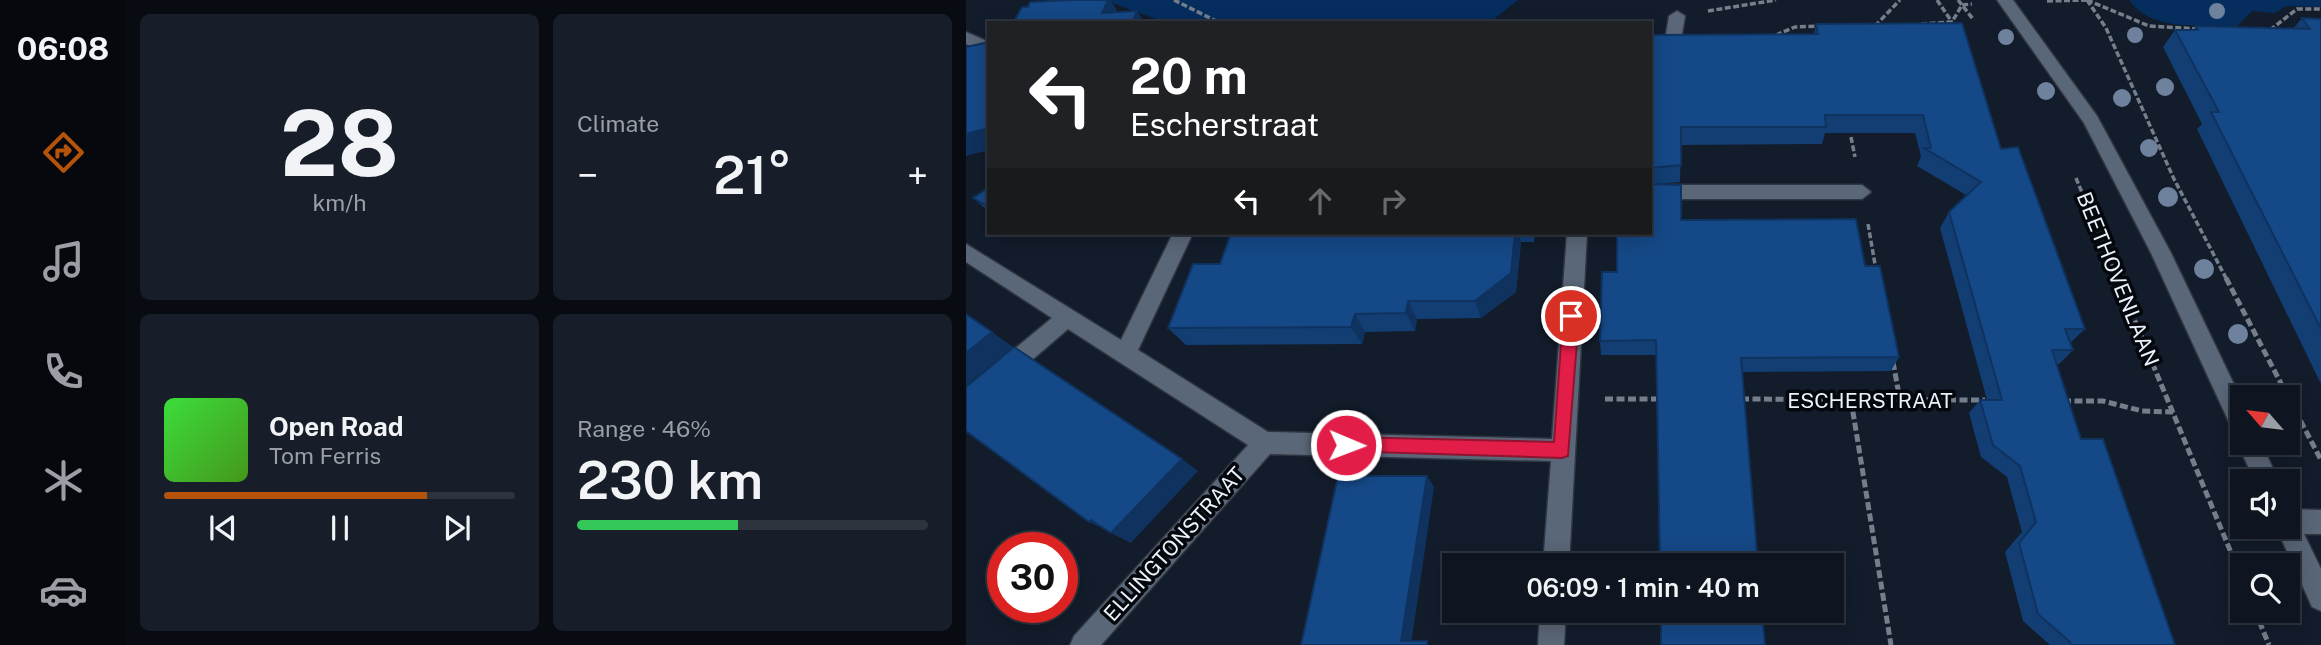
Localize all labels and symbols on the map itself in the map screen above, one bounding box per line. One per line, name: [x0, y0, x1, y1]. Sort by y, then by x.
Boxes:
street label: BEETHOVENLAAN: [2072, 188, 2164, 370]
pin: [1541, 286, 1601, 346]
north arrow: [2230, 385, 2300, 455]
street label: ESCHERSTRAAT: [1787, 388, 1953, 413]
position arrow: [1309, 408, 1383, 482]
street label: ELLINGTONSTRAAT: [1098, 462, 1250, 626]
speed limit sign: 30: [987, 532, 1078, 623]

